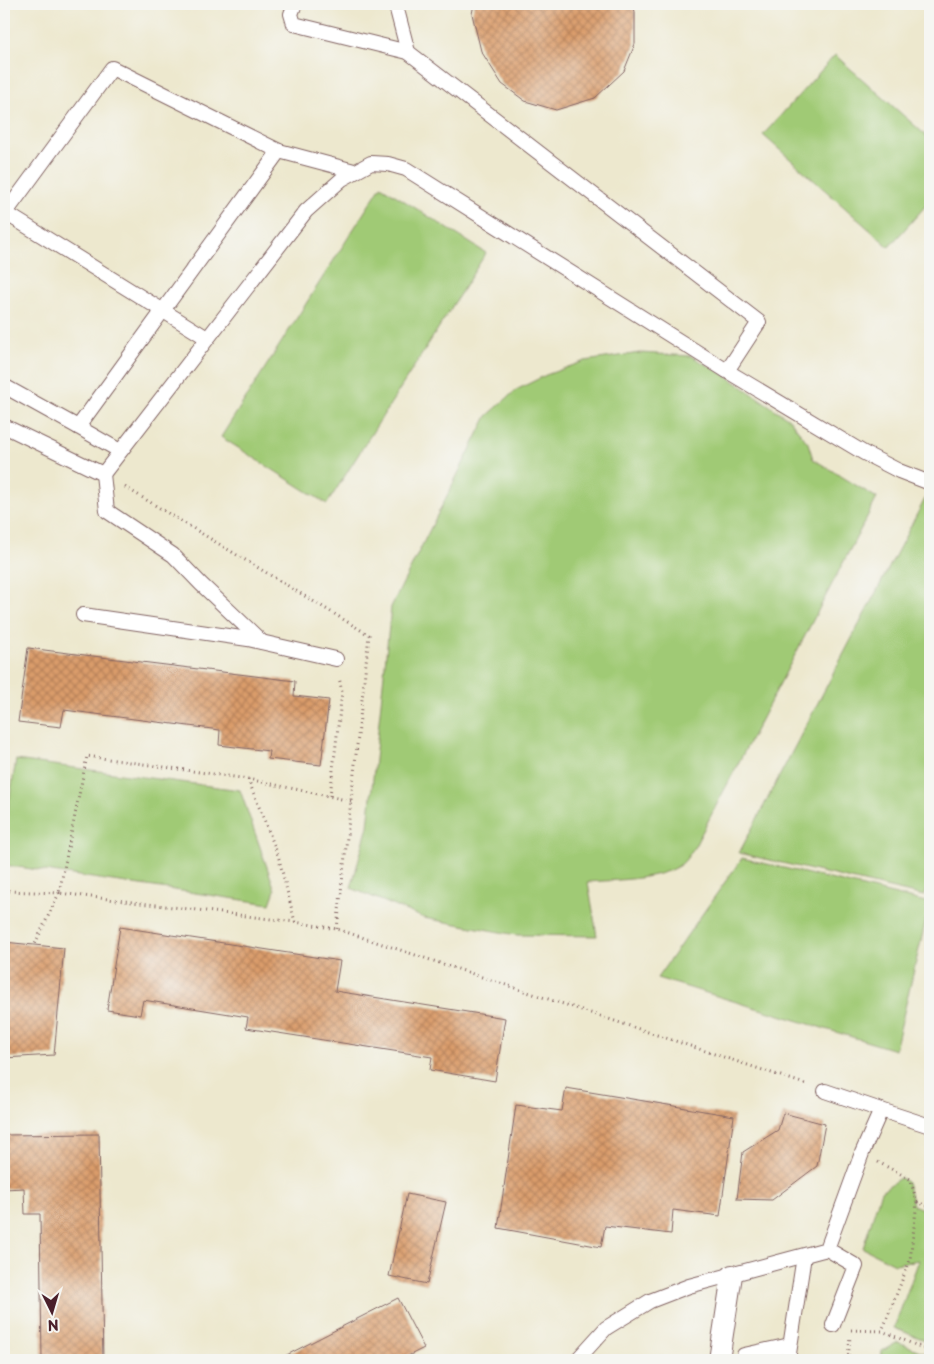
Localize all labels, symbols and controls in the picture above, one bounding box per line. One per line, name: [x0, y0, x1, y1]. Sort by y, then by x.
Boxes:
north arrow: [28, 1286, 78, 1336]
text: N: [47, 1315, 60, 1336]

